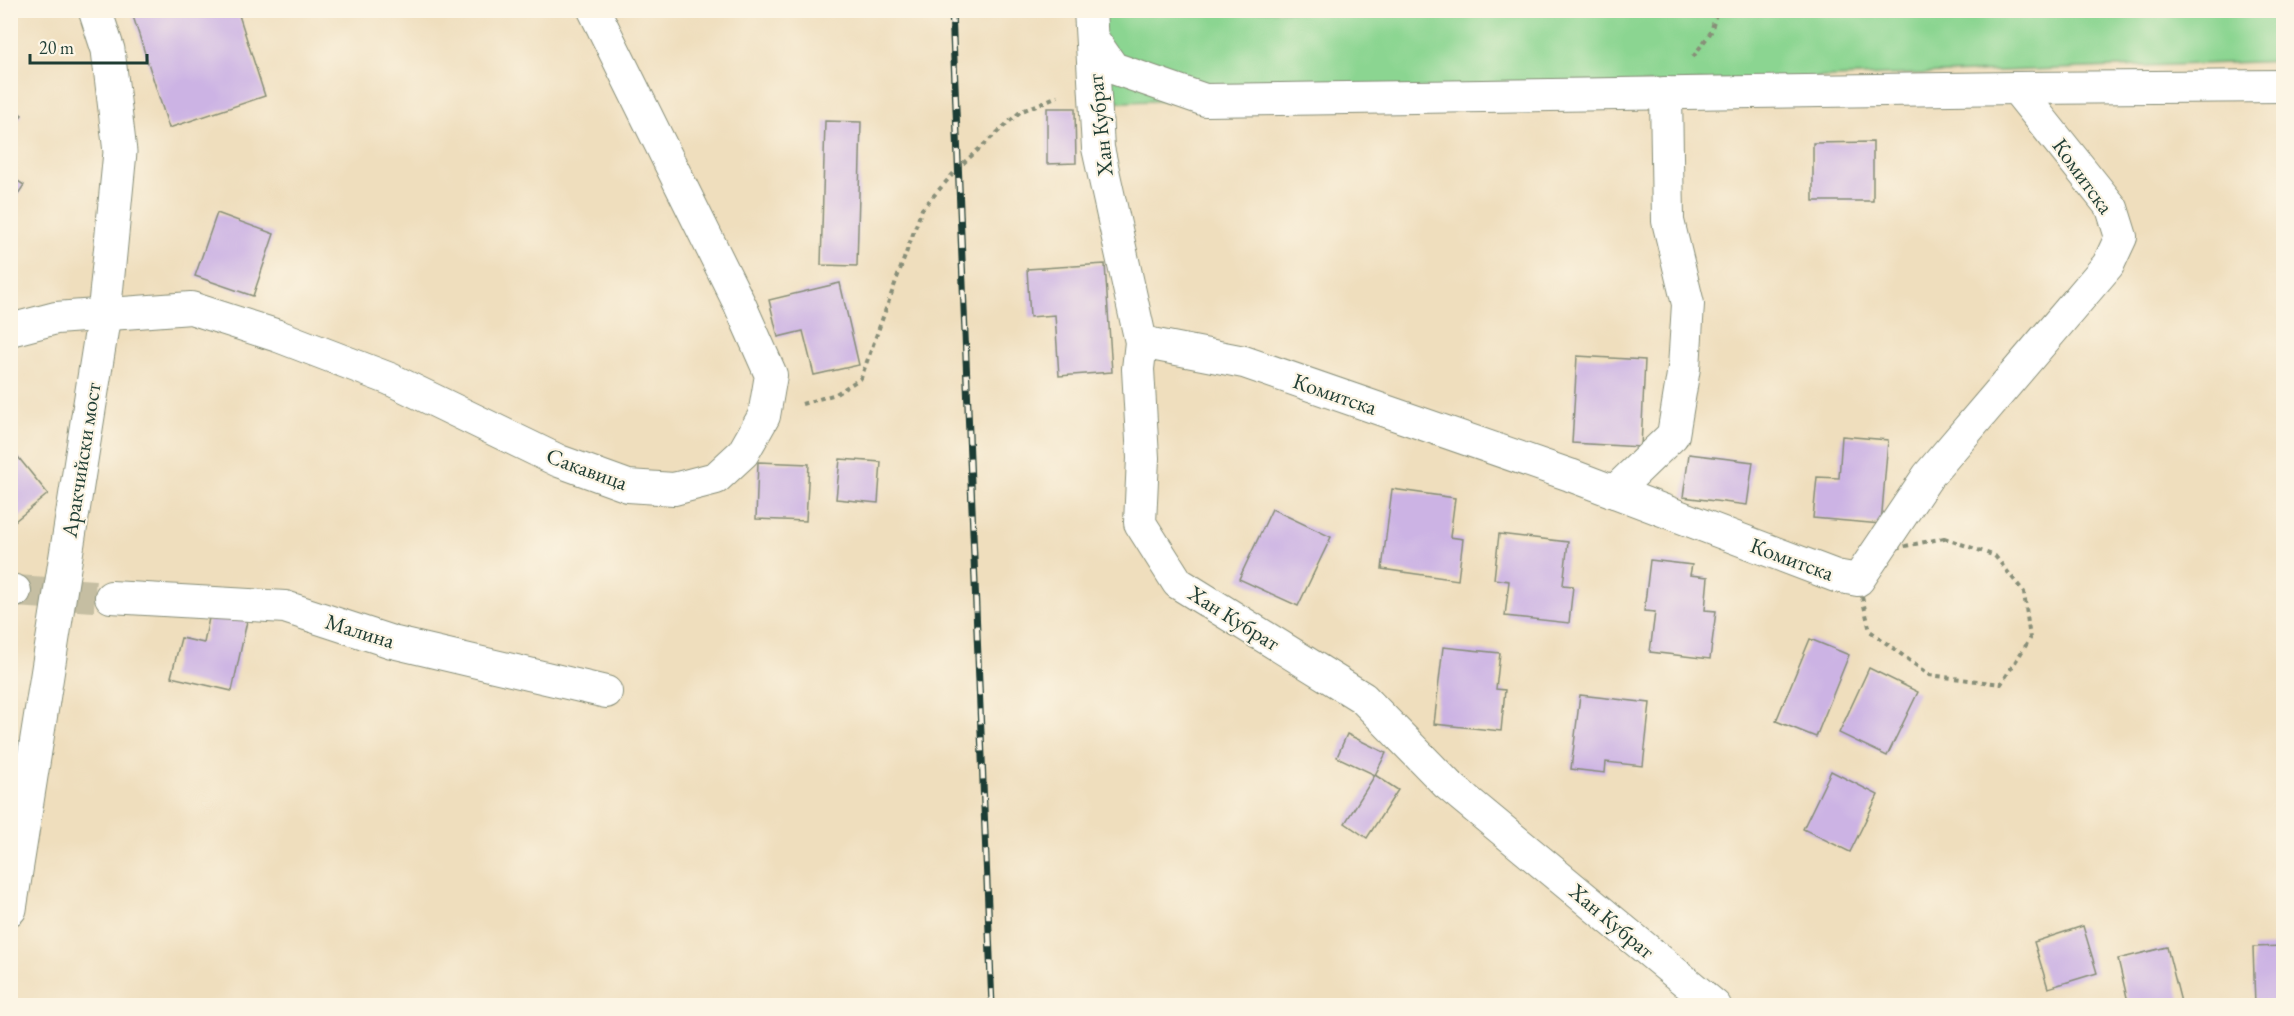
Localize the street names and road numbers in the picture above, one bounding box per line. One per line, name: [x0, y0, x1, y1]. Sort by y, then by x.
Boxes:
street label: Хан Кубрат: [1080, 72, 1120, 179]
street label: Комитска: [2046, 132, 2120, 220]
street label: Комитска: [1289, 366, 1381, 422]
street label: Аракчийски мост: [54, 381, 108, 540]
street label: Сакавица: [542, 441, 632, 497]
street label: Комитска: [1746, 531, 1838, 588]
street label: Хан Кубрат: [1182, 578, 1285, 658]
street label: Малина: [322, 607, 398, 655]
street label: Хан Кубрат: [1563, 876, 1661, 965]

